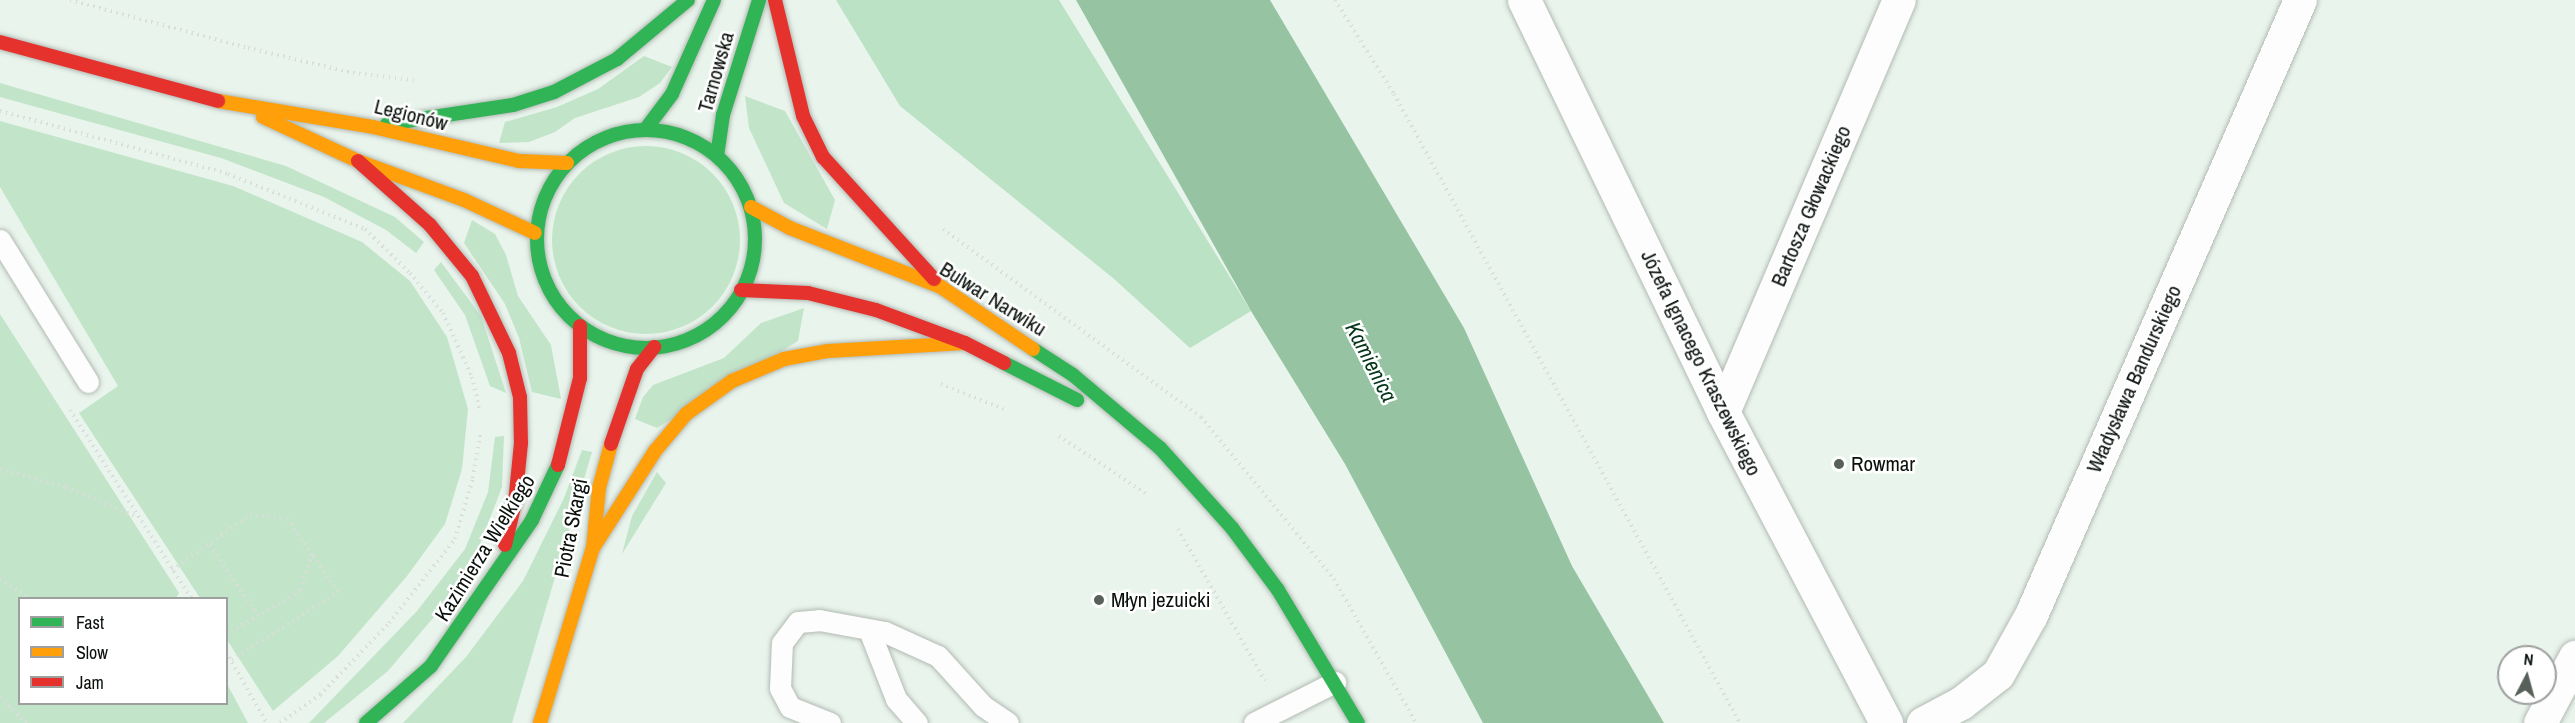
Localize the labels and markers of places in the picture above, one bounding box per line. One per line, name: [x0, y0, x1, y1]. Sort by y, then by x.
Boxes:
place label: Rowmar: [1851, 451, 1915, 477]
marker: Rowmar: [1832, 457, 1846, 471]
place label: Młyn jezuicki: [1111, 587, 1211, 613]
marker: Młyn jezuicki: [1092, 593, 1106, 607]

